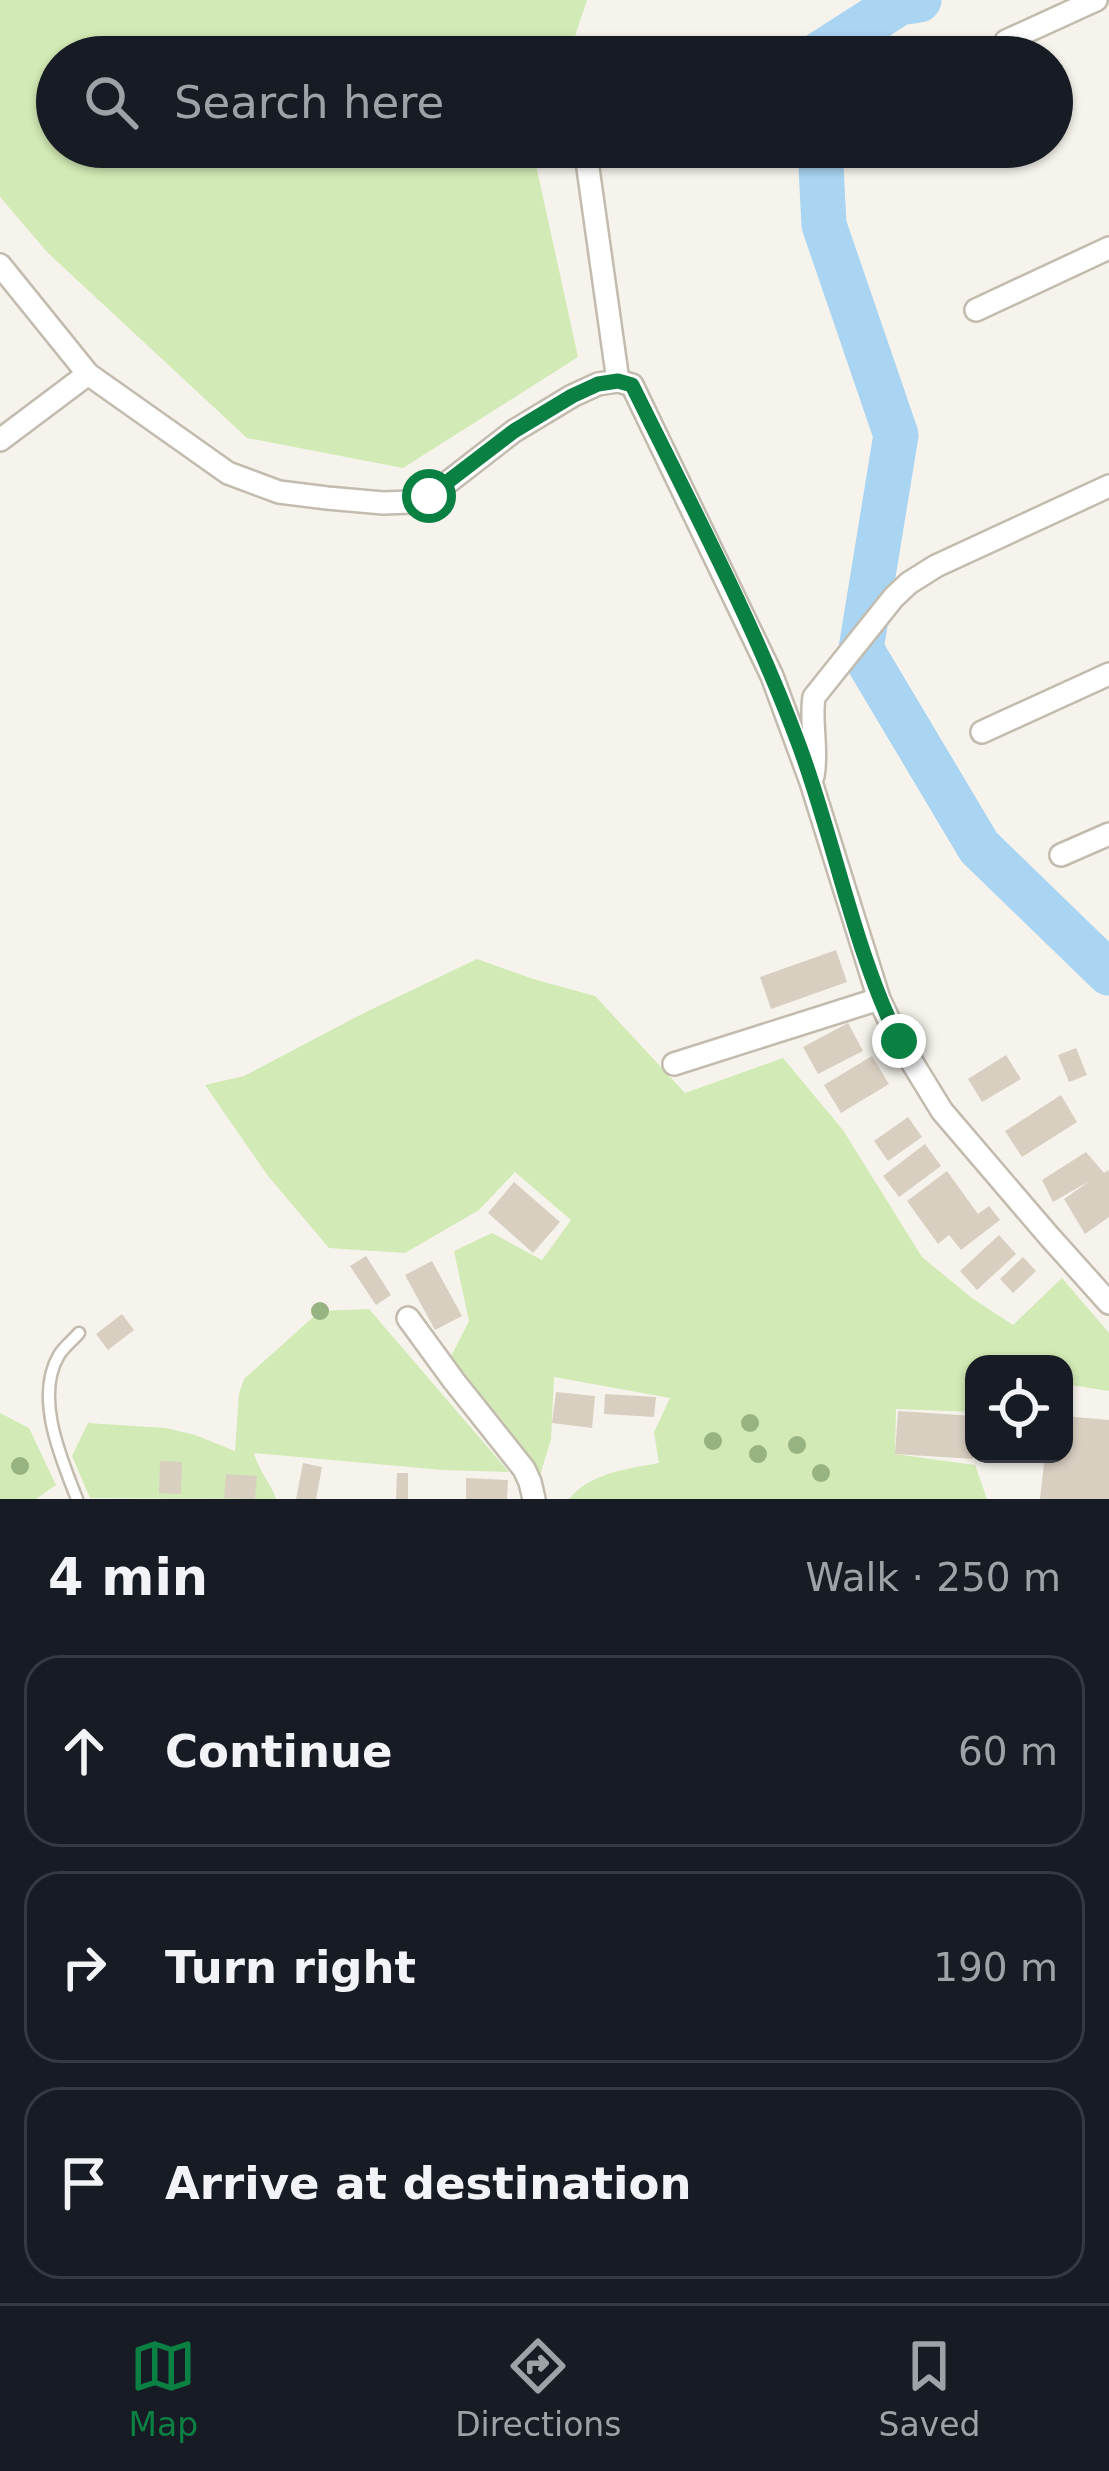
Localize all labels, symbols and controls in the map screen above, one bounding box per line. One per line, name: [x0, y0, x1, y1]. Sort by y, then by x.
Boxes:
search box: [36, 36, 1073, 168]
icon: search: [78, 69, 144, 135]
text: Search here: [174, 76, 444, 129]
route start: [402, 469, 456, 523]
route end: [872, 1014, 926, 1068]
map controls: [965, 1355, 1073, 1463]
button: locate: [965, 1355, 1073, 1463]
text: 4 min: [48, 1548, 208, 1607]
text: Walk · 250 m: [806, 1555, 1061, 1600]
icon: ahead: [51, 1718, 117, 1784]
text: Continue: [165, 1725, 393, 1778]
text: 60 m: [958, 1729, 1058, 1774]
icon: right: [51, 1934, 117, 2000]
text: Turn right: [165, 1941, 416, 1994]
text: 190 m: [933, 1945, 1058, 1990]
icon: arrive: [51, 2150, 117, 2216]
text: Arrive at destination: [165, 2157, 691, 2210]
tab: Map: [129, 2333, 198, 2444]
tab: Directions: [455, 2333, 621, 2444]
tab: Saved: [879, 2333, 980, 2444]

